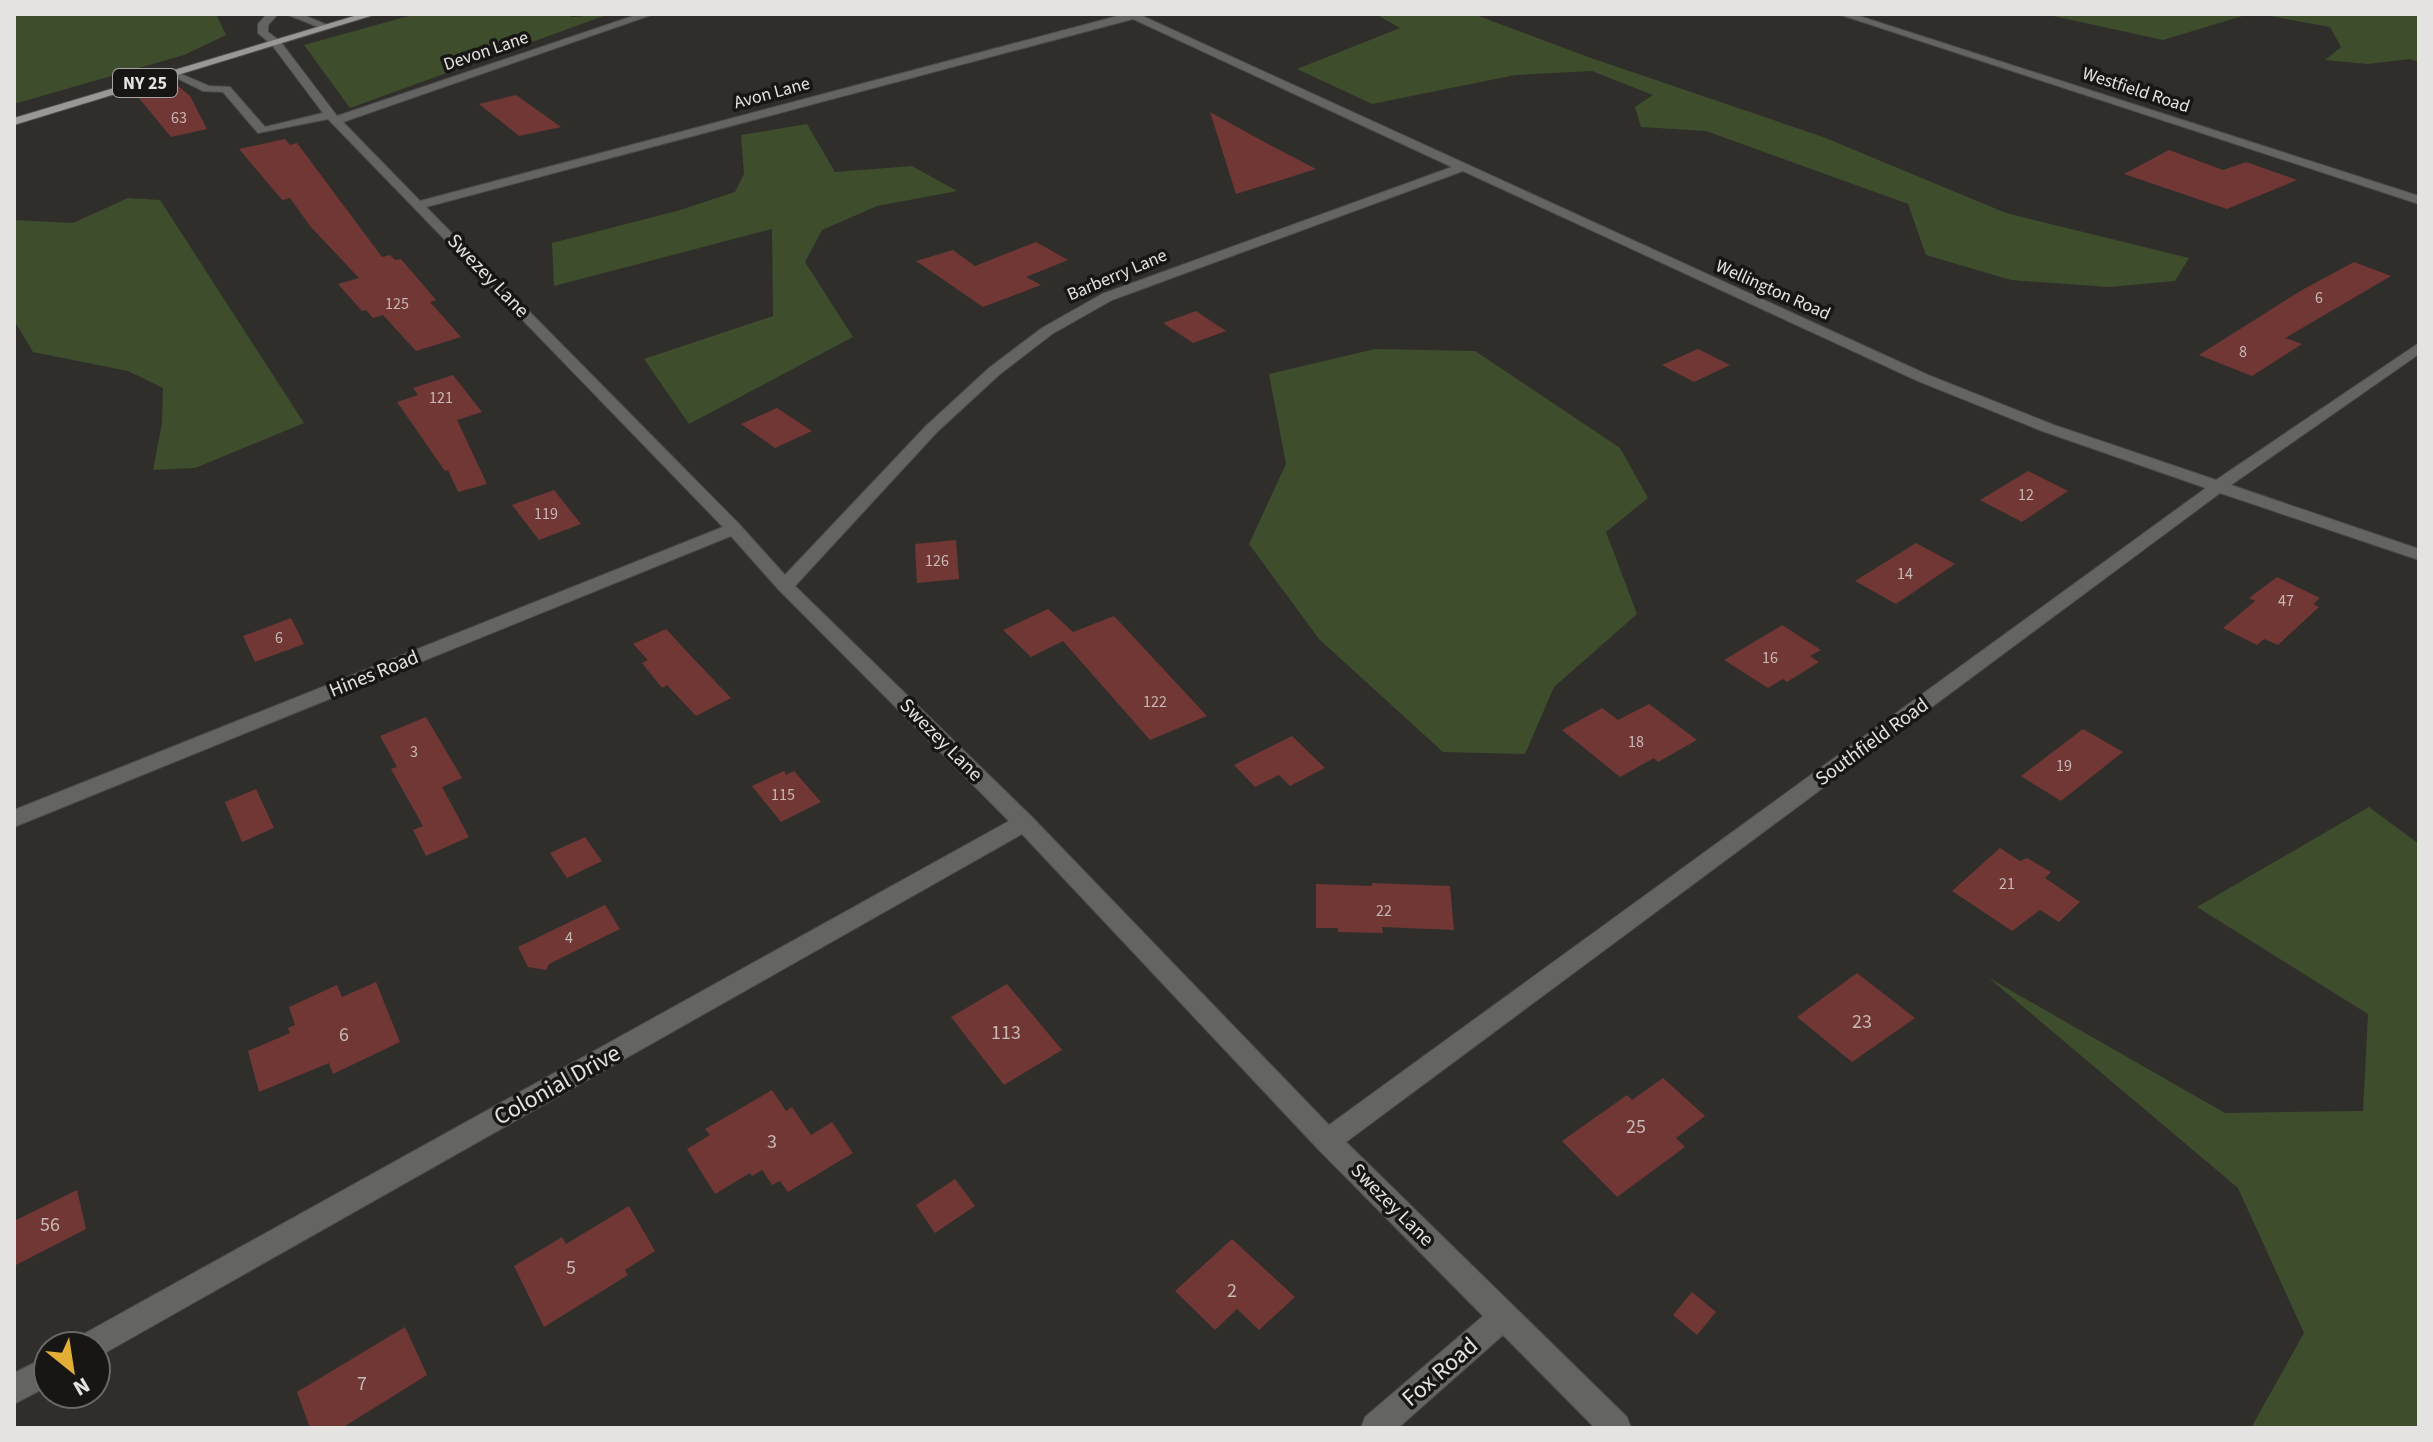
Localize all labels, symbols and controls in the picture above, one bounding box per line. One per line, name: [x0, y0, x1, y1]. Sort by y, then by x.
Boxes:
street label: Devon Lane: [440, 25, 532, 77]
street label: Westfield Road: [2079, 61, 2193, 119]
road number: NY 25: [113, 69, 177, 97]
street label: Avon Lane: [731, 71, 813, 115]
house number: 63: [171, 107, 187, 129]
street label: Swezey Lane: [441, 228, 535, 324]
street label: Barberry Lane: [1063, 243, 1171, 307]
street label: Wellington Road: [1712, 254, 1834, 326]
house number: 6: [2315, 287, 2323, 309]
house number: 125: [385, 293, 409, 315]
house number: 8: [2239, 341, 2247, 363]
house number: 121: [429, 387, 453, 409]
house number: 12: [2018, 484, 2034, 506]
house number: 119: [534, 503, 558, 525]
house number: 126: [925, 550, 949, 572]
house number: 14: [1897, 563, 1913, 585]
house number: 47: [2278, 590, 2294, 612]
house number: 6: [275, 627, 283, 649]
street label: Hines Road: [325, 643, 423, 705]
house number: 16: [1762, 647, 1778, 669]
house number: 122: [1143, 691, 1167, 713]
street label: Southfield Road: [1810, 691, 1934, 793]
street label: Swezey Lane: [893, 692, 989, 788]
house number: 18: [1628, 731, 1644, 753]
house number: 3: [410, 741, 418, 763]
house number: 19: [2056, 755, 2072, 777]
house number: 115: [771, 784, 795, 806]
house number: 21: [1999, 873, 2015, 895]
house number: 22: [1376, 900, 1392, 922]
house number: 4: [565, 927, 573, 949]
house number: 23: [1852, 1008, 1872, 1036]
house number: 113: [991, 1019, 1021, 1047]
house number: 6: [339, 1021, 349, 1049]
street label: Colonial Drive: [487, 1036, 627, 1134]
house number: 25: [1626, 1113, 1646, 1141]
house number: 3: [767, 1128, 777, 1156]
street label: Swezey Lane: [1344, 1157, 1440, 1253]
house number: 56: [40, 1211, 60, 1239]
house number: 5: [566, 1254, 576, 1282]
house number: 2: [1227, 1277, 1237, 1305]
street label: Fox Road: [1394, 1329, 1486, 1415]
north arrow: [32, 1330, 112, 1410]
text: N: [67, 1369, 96, 1404]
house number: 7: [357, 1370, 367, 1398]

